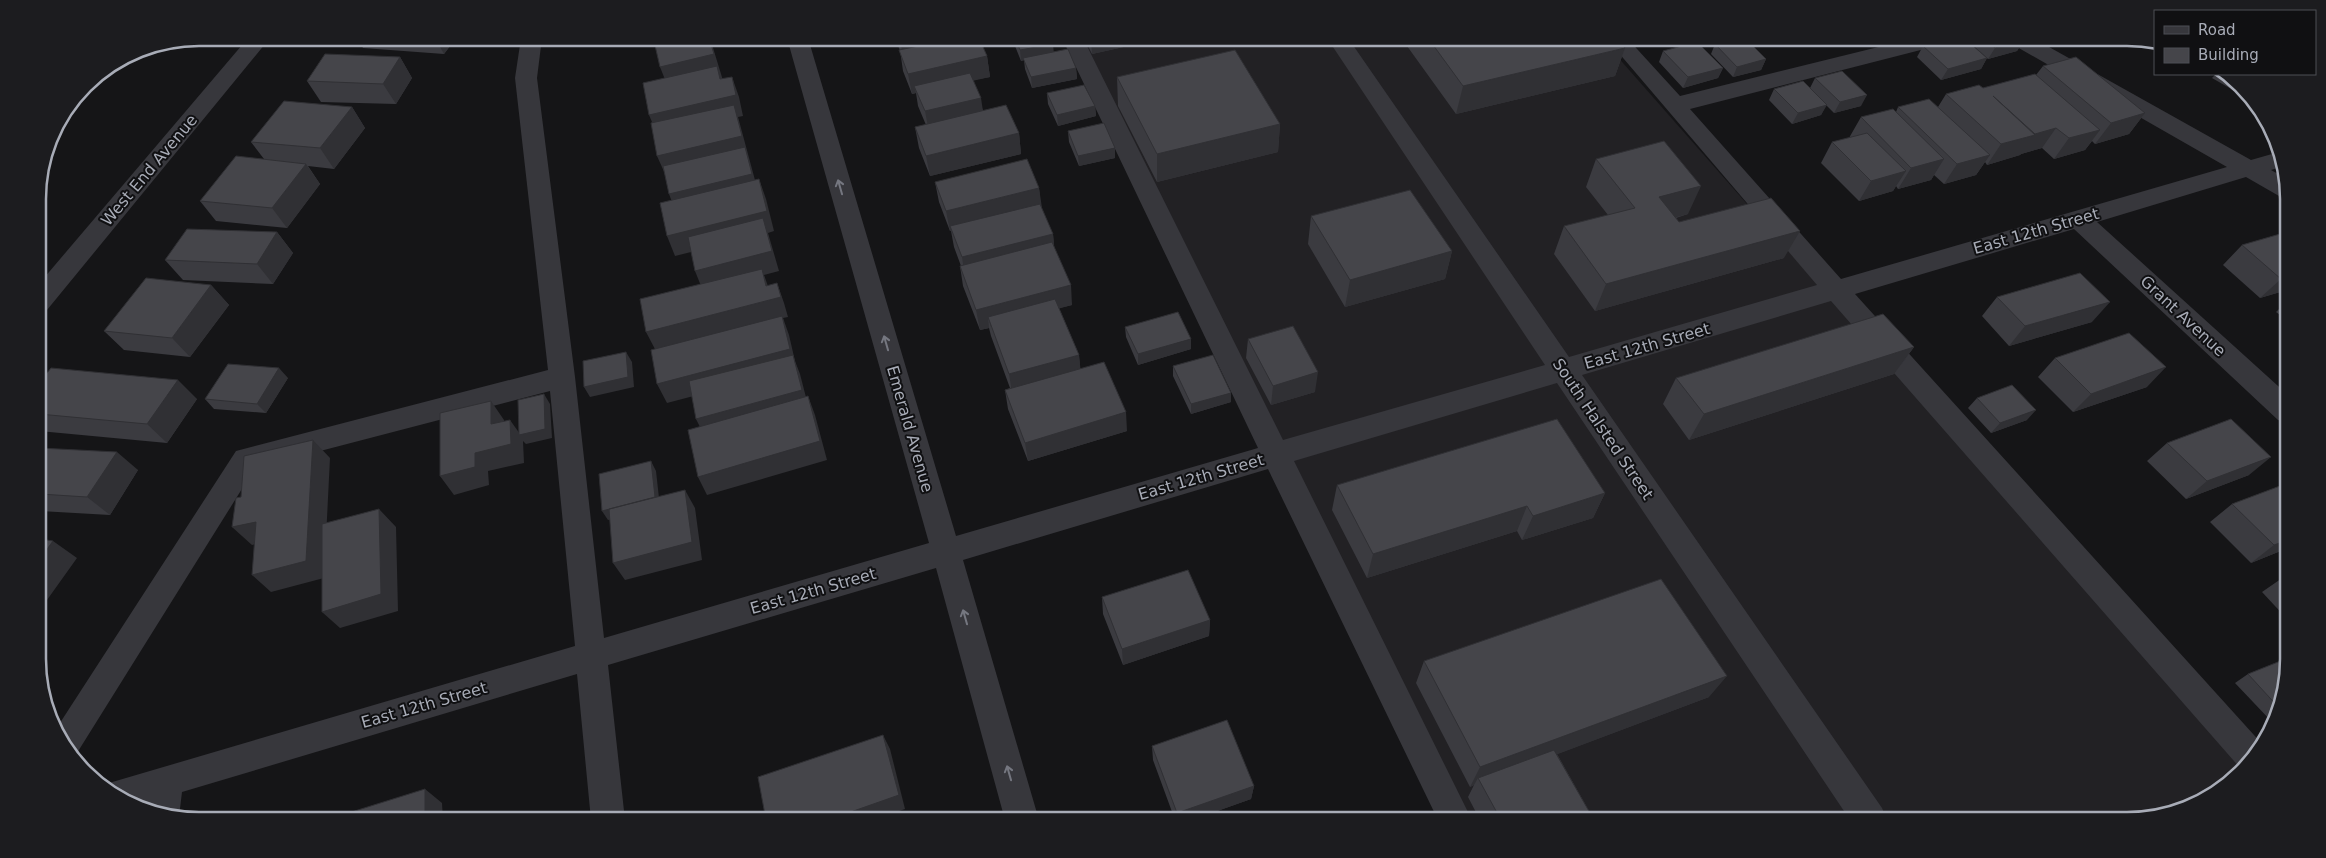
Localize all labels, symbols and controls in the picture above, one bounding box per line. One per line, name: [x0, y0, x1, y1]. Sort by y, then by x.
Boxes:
legend: [2154, 10, 2316, 75]
text: Road: [2198, 21, 2236, 39]
text: Building: [2198, 46, 2259, 64]
street label: West End Avenue: [97, 111, 201, 229]
one-way arrow: [835, 180, 845, 196]
street label: East 12th Street: [1971, 204, 2101, 258]
street label: Grant Avenue: [2136, 272, 2230, 360]
street label: East 12th Street: [1582, 319, 1712, 373]
one-way arrow: [880, 336, 890, 352]
street label: South Halsted Street: [1549, 355, 1657, 503]
street label: Emerald Avenue: [883, 363, 937, 495]
street label: East 12th Street: [1136, 450, 1266, 504]
street label: East 12th Street: [748, 564, 878, 618]
one-way arrow: [959, 609, 969, 625]
street label: East 12th Street: [359, 678, 489, 732]
one-way arrow: [1003, 766, 1013, 782]

